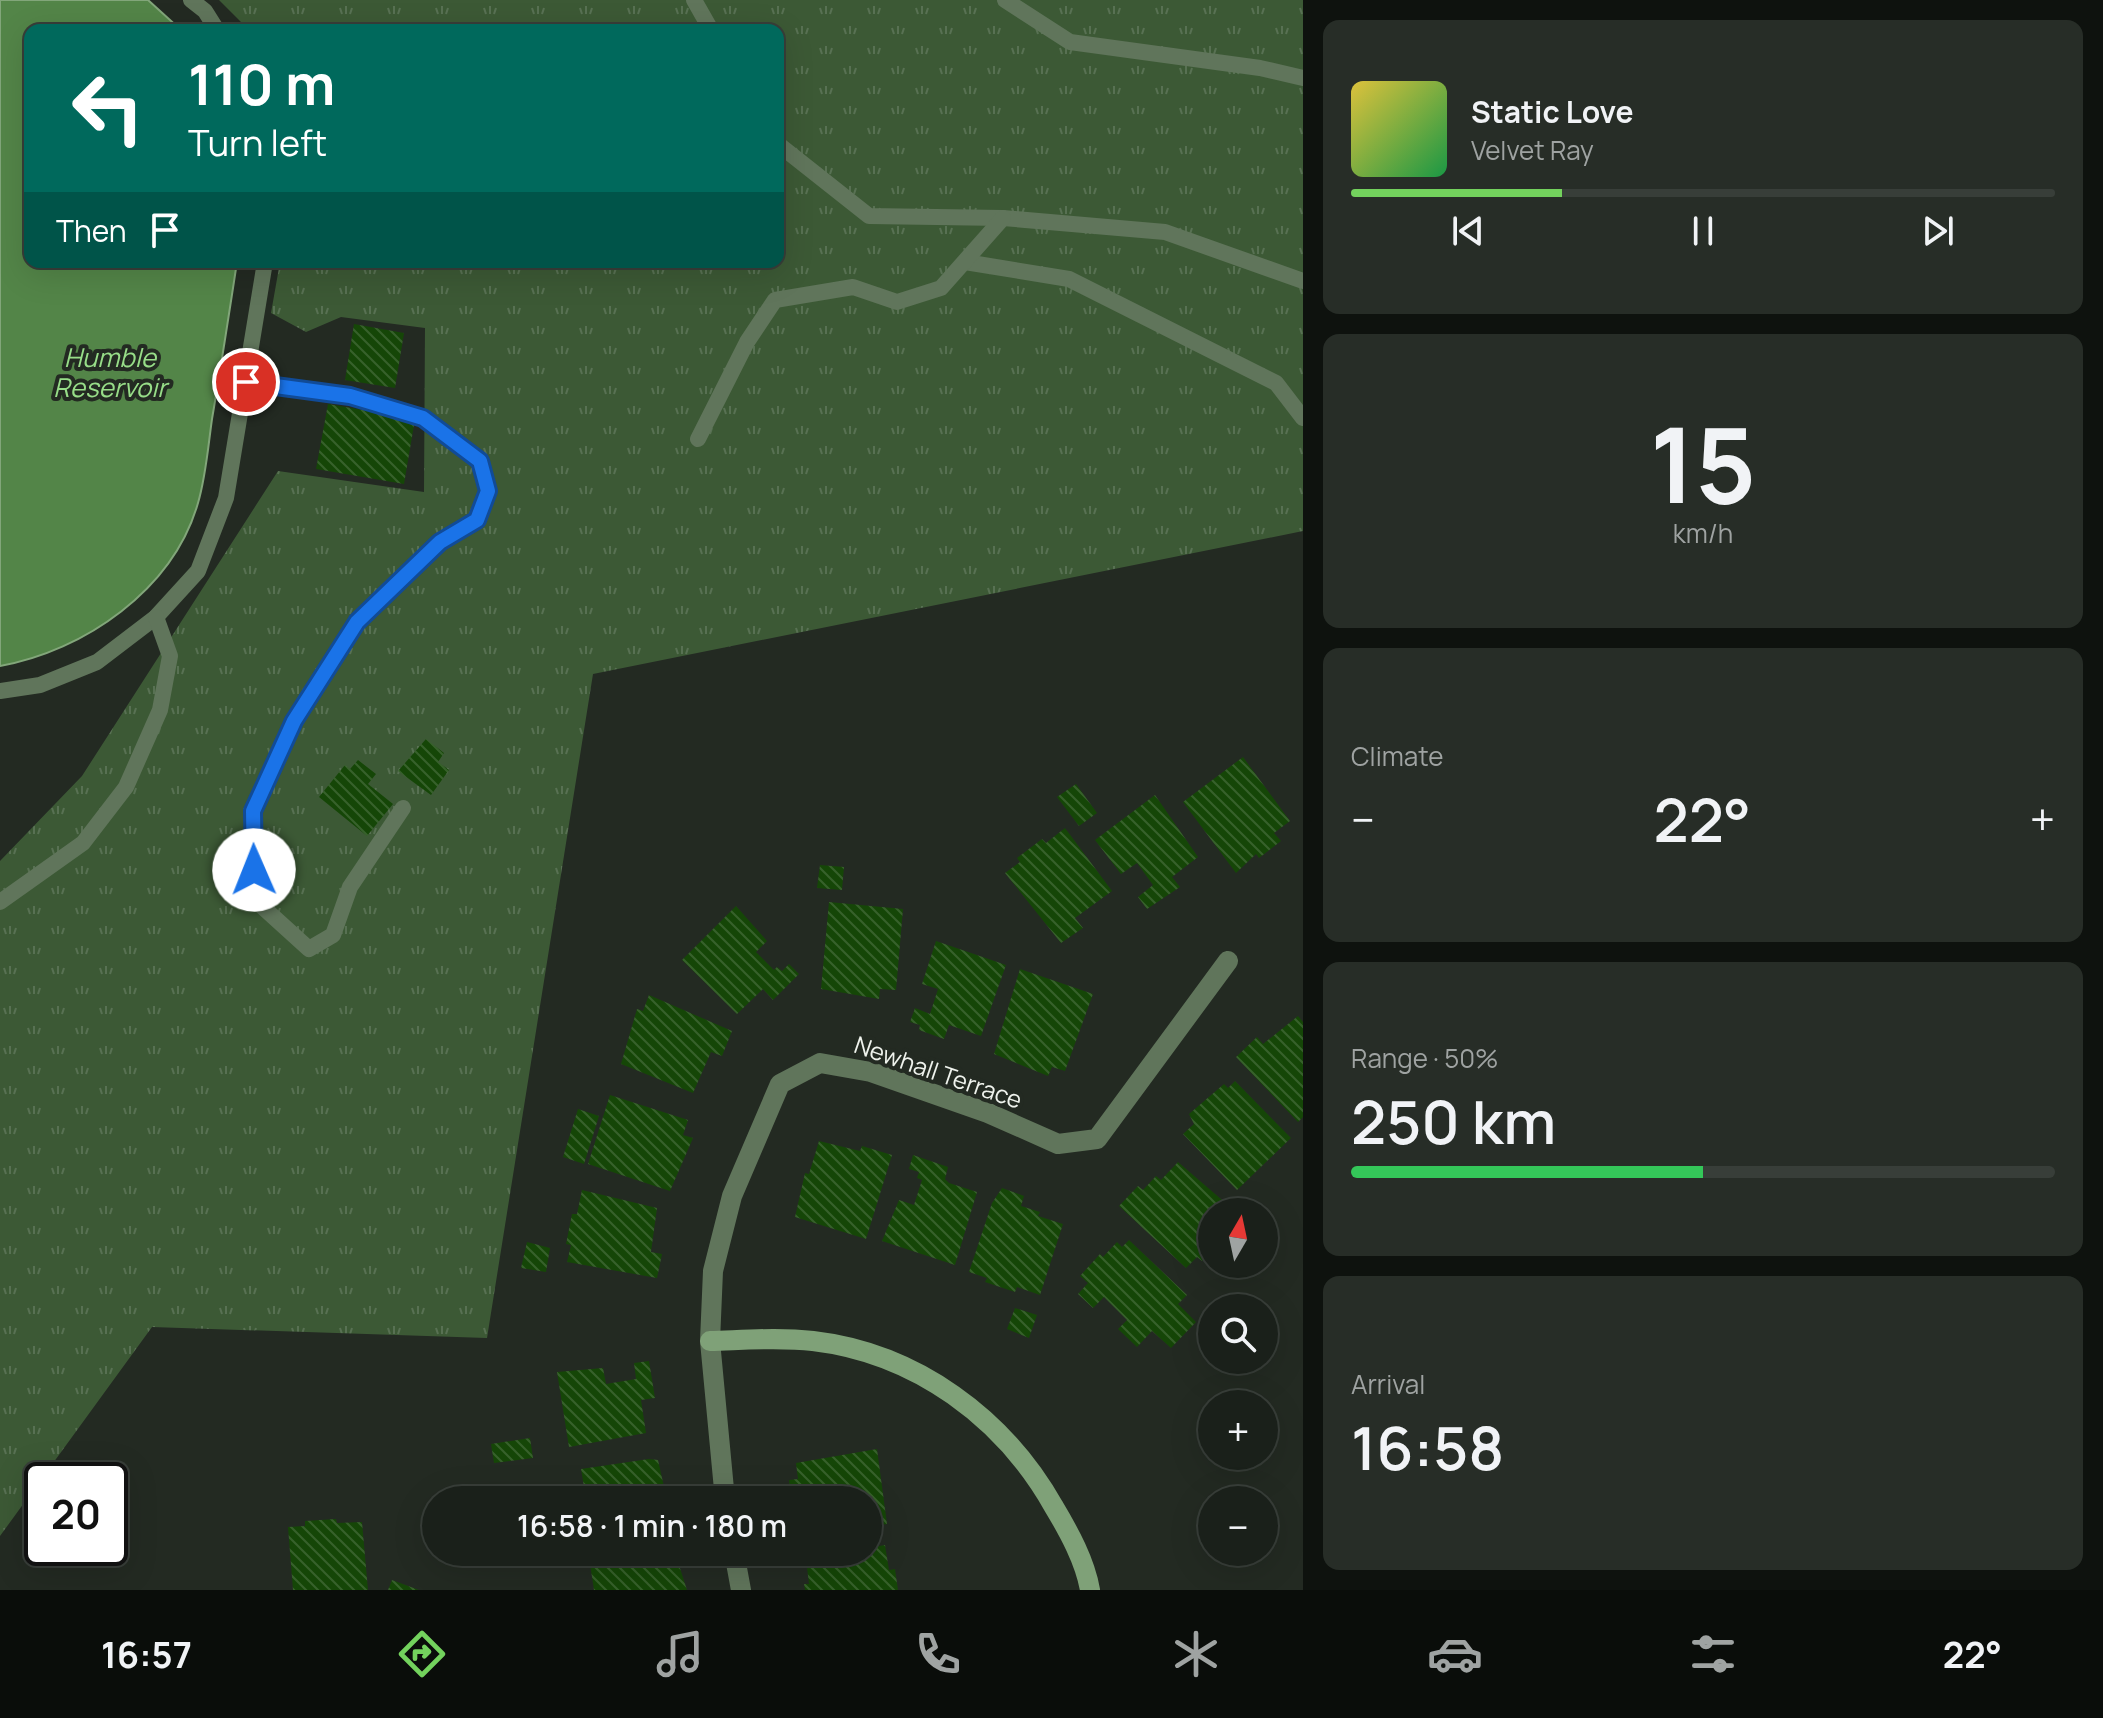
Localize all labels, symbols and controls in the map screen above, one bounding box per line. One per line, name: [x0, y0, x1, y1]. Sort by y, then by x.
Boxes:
text: 110 m: [188, 45, 335, 122]
icon: left: [56, 56, 160, 160]
text: Static Love: [1471, 91, 1634, 132]
text: Turn left: [188, 118, 327, 167]
text: Velvet Ray: [1471, 132, 1594, 168]
icon: arrive: [143, 208, 187, 252]
icon: previous: [1446, 209, 1490, 253]
icon: pause: [1681, 209, 1725, 253]
icon: next: [1916, 209, 1960, 253]
text: Then: [56, 210, 127, 251]
water label: Humble Reservoir: [53, 339, 170, 405]
pin: [212, 348, 280, 416]
icon: arrive: [224, 360, 268, 404]
text: 15: [1650, 392, 1756, 534]
text: km/h: [1673, 515, 1733, 551]
text: Climate: [1351, 738, 1443, 774]
text: 22°: [1653, 778, 1751, 860]
text: −: [1351, 789, 1375, 849]
text: +: [2030, 789, 2055, 849]
position arrow: [212, 828, 296, 912]
street label: Newhall Terrace: [850, 1027, 1027, 1116]
text: Range · 50%: [1351, 1040, 1498, 1076]
text: 250 km: [1351, 1080, 1556, 1162]
north arrow: [1198, 1198, 1278, 1278]
map controls: [1198, 1198, 1278, 1566]
button: search: [1198, 1294, 1278, 1374]
text: Arrival: [1351, 1366, 1425, 1402]
button: +: [1198, 1390, 1278, 1470]
text: 16:58: [1351, 1406, 1504, 1488]
speed limit sign: 20: [24, 1462, 128, 1566]
button: −: [1198, 1486, 1278, 1566]
text: 16:58 · 1 min · 180 m: [517, 1505, 787, 1546]
icon: directions: [394, 1626, 450, 1682]
icon: music: [652, 1626, 708, 1682]
icon: phone: [910, 1626, 966, 1682]
icon: climate: [1168, 1626, 1224, 1682]
icon: car: [1427, 1626, 1483, 1682]
icon: filters: [1685, 1626, 1741, 1682]
text: 16:57: [101, 1630, 192, 1679]
text: 22°: [1943, 1630, 2002, 1679]

